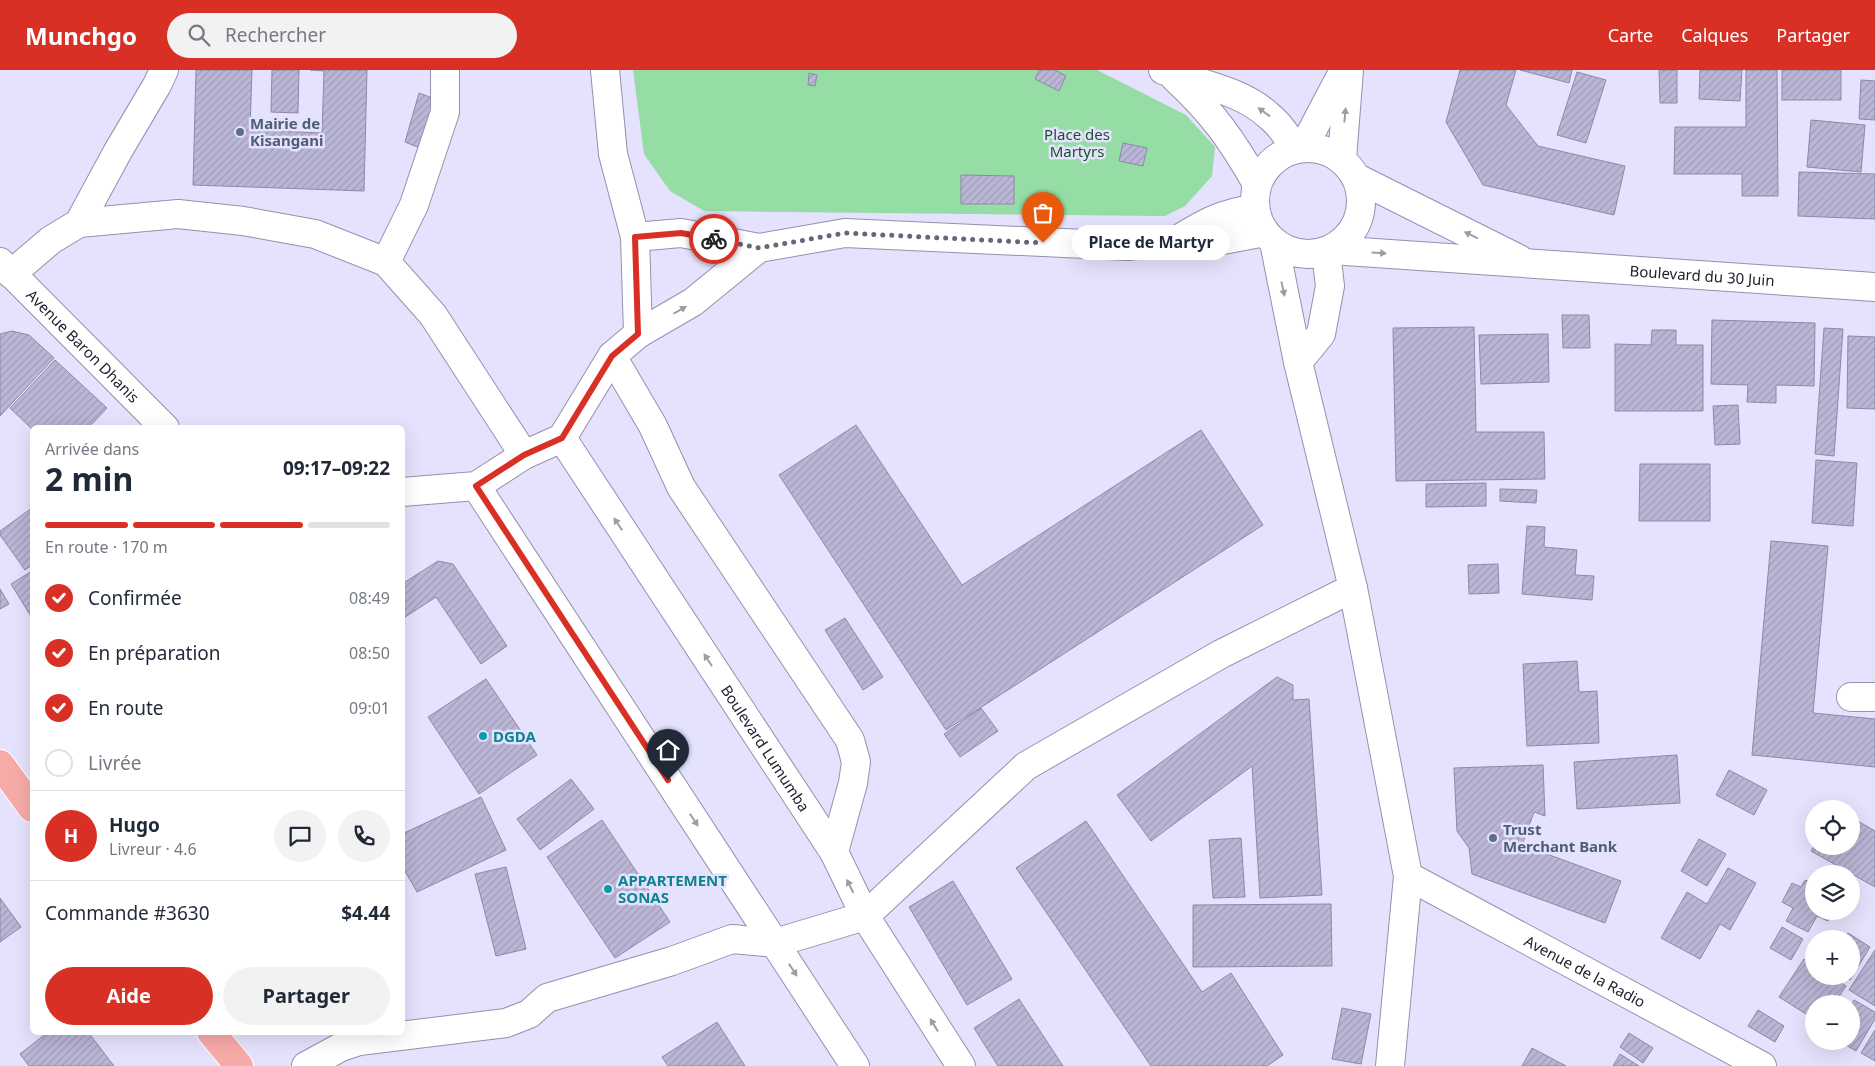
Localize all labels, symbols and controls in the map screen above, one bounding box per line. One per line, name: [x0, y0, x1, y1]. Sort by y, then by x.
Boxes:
search box: [167, 13, 517, 58]
text: Munchgo: [25, 19, 137, 52]
icon: search: [185, 21, 213, 49]
text: Rechercher: [225, 22, 326, 48]
text: Carte: [1608, 23, 1653, 47]
text: Calques: [1681, 23, 1748, 47]
text: Partager: [1776, 23, 1850, 47]
one-way arrow: [1341, 106, 1349, 122]
one-way arrow: [1257, 107, 1271, 117]
place label: Mairie de Kisangani: [250, 113, 323, 150]
park label: Place des Martyrs: [1044, 124, 1110, 161]
marker: Mairie de Kisangani: [234, 126, 246, 138]
pin: [1022, 192, 1064, 243]
icon: bag: [1029, 199, 1057, 227]
courier: [689, 214, 739, 264]
icon: bike: [700, 225, 728, 253]
callout: Place de Martyr: [1073, 226, 1230, 260]
text: Place de Martyr: [1088, 231, 1214, 253]
one-way arrow: [1464, 231, 1479, 239]
one-way arrow: [1371, 250, 1387, 258]
street label: Boulevard du 30 Juin: [1629, 260, 1775, 290]
one-way arrow: [1280, 282, 1288, 298]
street label: Avenue Baron Dhanis: [23, 285, 144, 407]
one-way arrow: [673, 305, 686, 314]
text: Arrivée dans: [45, 438, 139, 460]
text: 09:17–09:22: [283, 455, 390, 481]
text: 2 min: [45, 457, 133, 500]
one-way arrow: [614, 518, 623, 531]
text: En route · 170 m: [45, 536, 168, 558]
icon: check: [45, 584, 73, 612]
text: Confirmée: [88, 585, 182, 611]
text: 08:49: [349, 587, 390, 609]
icon: check: [45, 639, 73, 667]
text: En préparation: [88, 640, 221, 666]
text: 08:50: [349, 642, 390, 664]
one-way arrow: [703, 653, 712, 667]
street label: Boulevard Lumumba: [717, 681, 815, 815]
icon: check: [45, 694, 73, 722]
text: En route: [88, 695, 164, 721]
text: 09:01: [349, 697, 390, 719]
place label: DGDA: [493, 726, 537, 746]
pin: [647, 729, 689, 780]
marker: DGDA: [477, 730, 489, 742]
icon: home: [654, 736, 682, 764]
text: Livrée: [88, 750, 141, 776]
map controls: [1805, 800, 1860, 1050]
button: locate: [1805, 800, 1860, 855]
button: chat: [274, 810, 326, 862]
button: phone: [338, 810, 390, 862]
text: Hugo: [109, 812, 160, 838]
one-way arrow: [690, 813, 699, 826]
place label: Trust Merchant Bank: [1503, 819, 1618, 856]
text: H: [64, 823, 78, 849]
marker: Trust Merchant Bank: [1487, 832, 1499, 844]
text: Livreur · 4.6: [109, 838, 197, 860]
button: layers: [1805, 865, 1860, 920]
place label: APPARTEMENT SONAS: [618, 870, 727, 907]
one-way arrow: [846, 879, 854, 893]
marker: APPARTEMENT SONAS: [602, 883, 614, 895]
text: Commande #3630: [45, 900, 210, 926]
text: $4.44: [341, 900, 390, 926]
street label: Avenue de la Radio: [1521, 930, 1649, 1012]
button: +: [1805, 930, 1860, 985]
one-way arrow: [788, 964, 798, 977]
button: Aide: [45, 967, 213, 1025]
button: Partager: [223, 967, 390, 1025]
button: −: [1805, 995, 1860, 1050]
one-way arrow: [930, 1018, 939, 1032]

